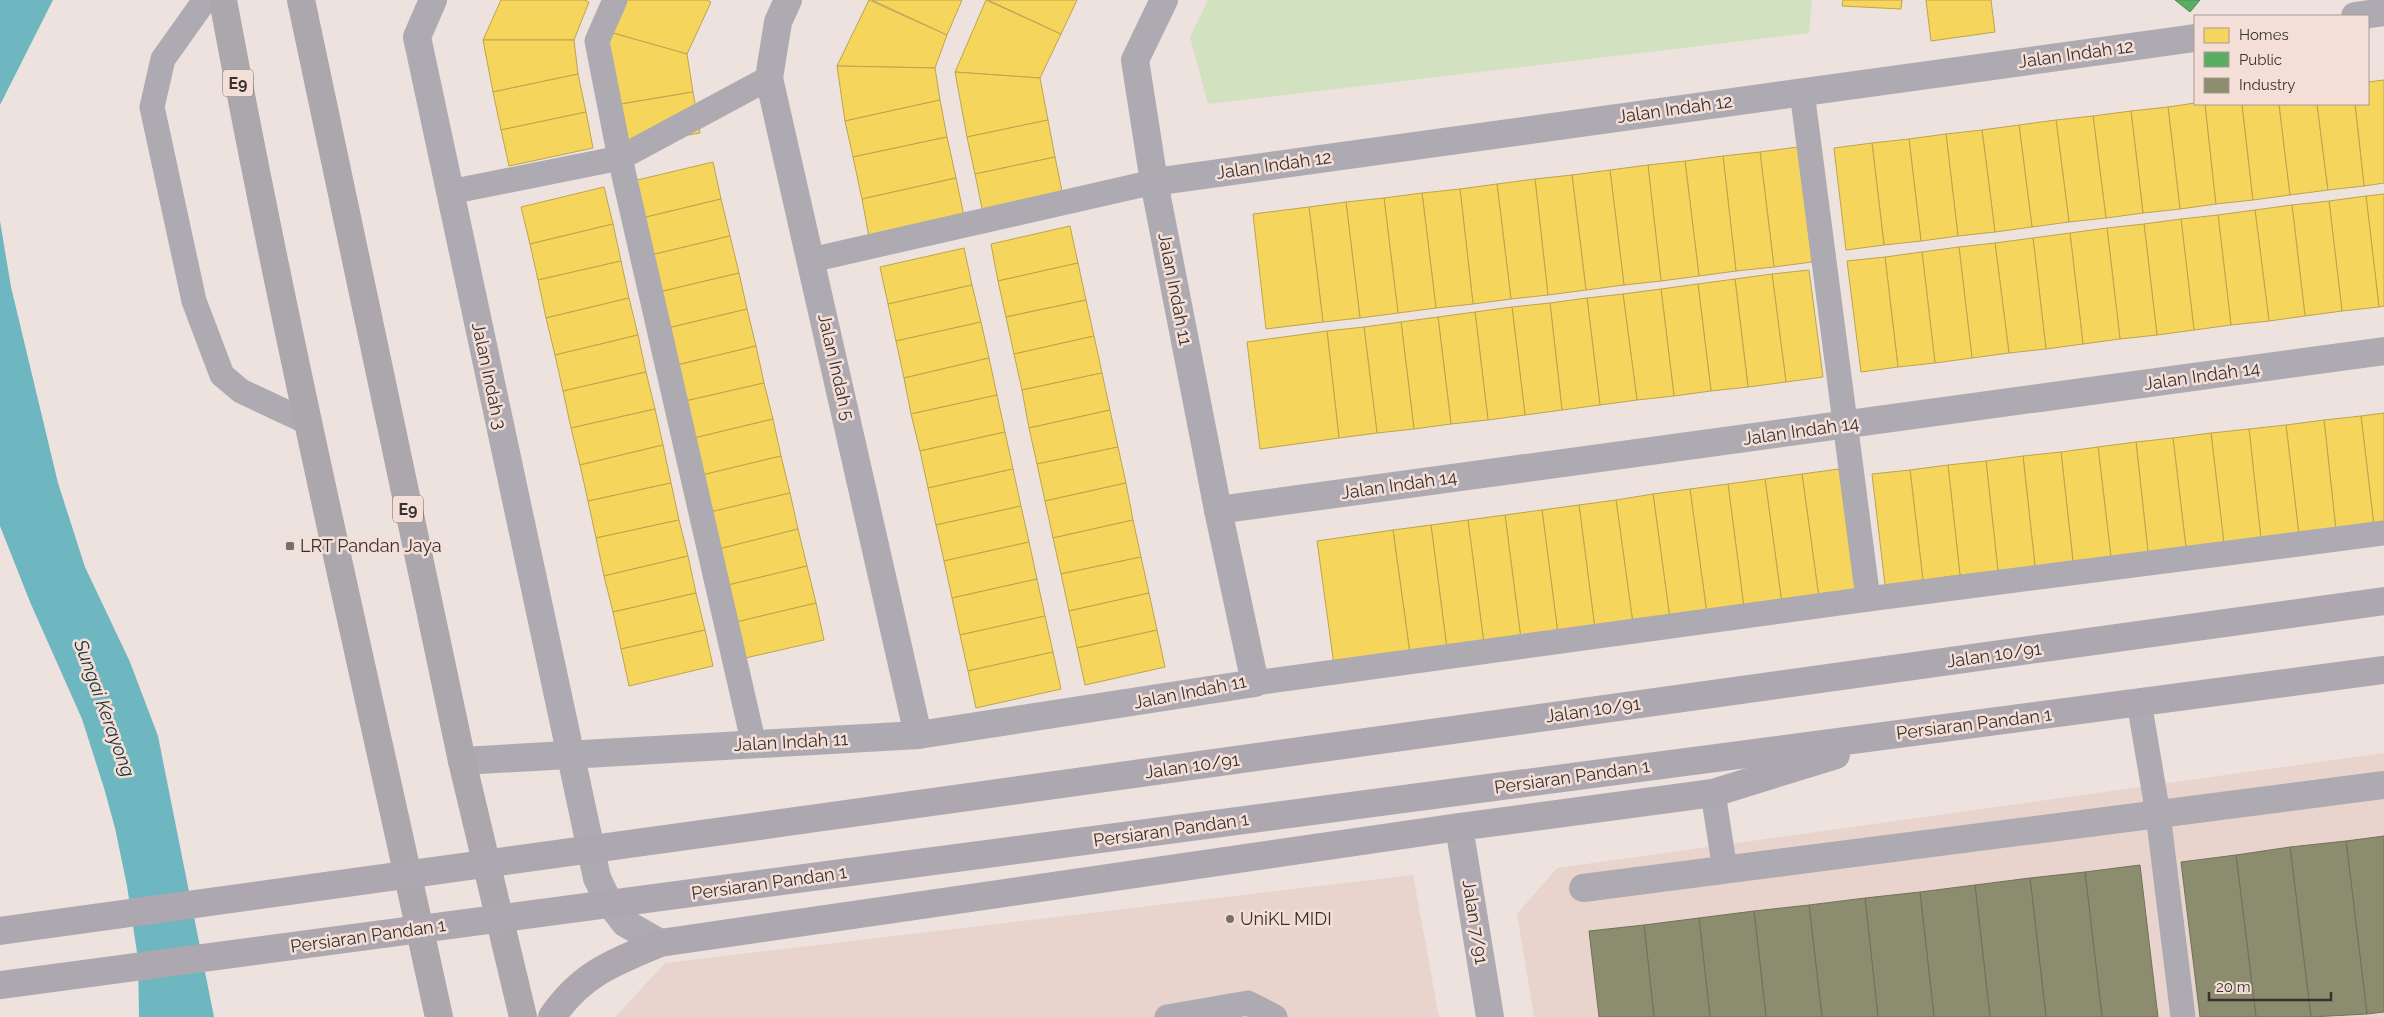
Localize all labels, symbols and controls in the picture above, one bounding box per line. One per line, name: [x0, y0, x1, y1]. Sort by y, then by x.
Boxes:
legend: [2194, 15, 2369, 105]
text: Homes: [2239, 26, 2289, 44]
street label: Jalan Indah 12: [2017, 35, 2135, 72]
text: Public: [2239, 51, 2282, 69]
road number: E9: [223, 70, 253, 96]
text: Industry: [2239, 76, 2295, 94]
street label: Jalan Indah 12: [1616, 90, 1734, 127]
street label: Jalan Indah 12: [1215, 146, 1333, 183]
street label: Jalan Indah 11: [1154, 231, 1197, 347]
street label: Jalan Indah 5: [814, 311, 859, 423]
street label: Jalan Indah 3: [468, 321, 511, 431]
street label: Jalan Indah 14: [2143, 357, 2261, 394]
street label: Jalan Indah 14: [1742, 412, 1860, 449]
street label: Jalan Indah 14: [1340, 466, 1458, 503]
road number: E9: [393, 496, 423, 522]
place label: LRT Pandan Jaya: [300, 535, 442, 556]
marker: LRT Pandan Jaya: [284, 540, 296, 552]
water label: Sungai Kerayong: [70, 635, 140, 780]
street label: Jalan 10/91: [1945, 637, 2043, 672]
street label: Jalan Indah 11: [1132, 670, 1248, 713]
street label: Jalan 10/91: [1544, 692, 1642, 727]
street label: Persiaran Pandan 1: [1895, 703, 2053, 743]
street label: Jalan Indah 11: [733, 728, 849, 755]
street label: Jalan 10/91: [1143, 748, 1241, 783]
street label: Persiaran Pandan 1: [1493, 755, 1651, 798]
street label: Persiaran Pandan 1: [1092, 808, 1250, 851]
street label: Persiaran Pandan 1: [690, 861, 848, 904]
street label: Jalan 7/91: [1458, 878, 1493, 966]
place label: UniKL MIDI: [1240, 908, 1332, 929]
marker: UniKL MIDI: [1224, 913, 1236, 925]
street label: Persiaran Pandan 1: [289, 914, 447, 957]
scale bar: [2209, 970, 2332, 1002]
text: 20 m: [2216, 978, 2251, 996]

